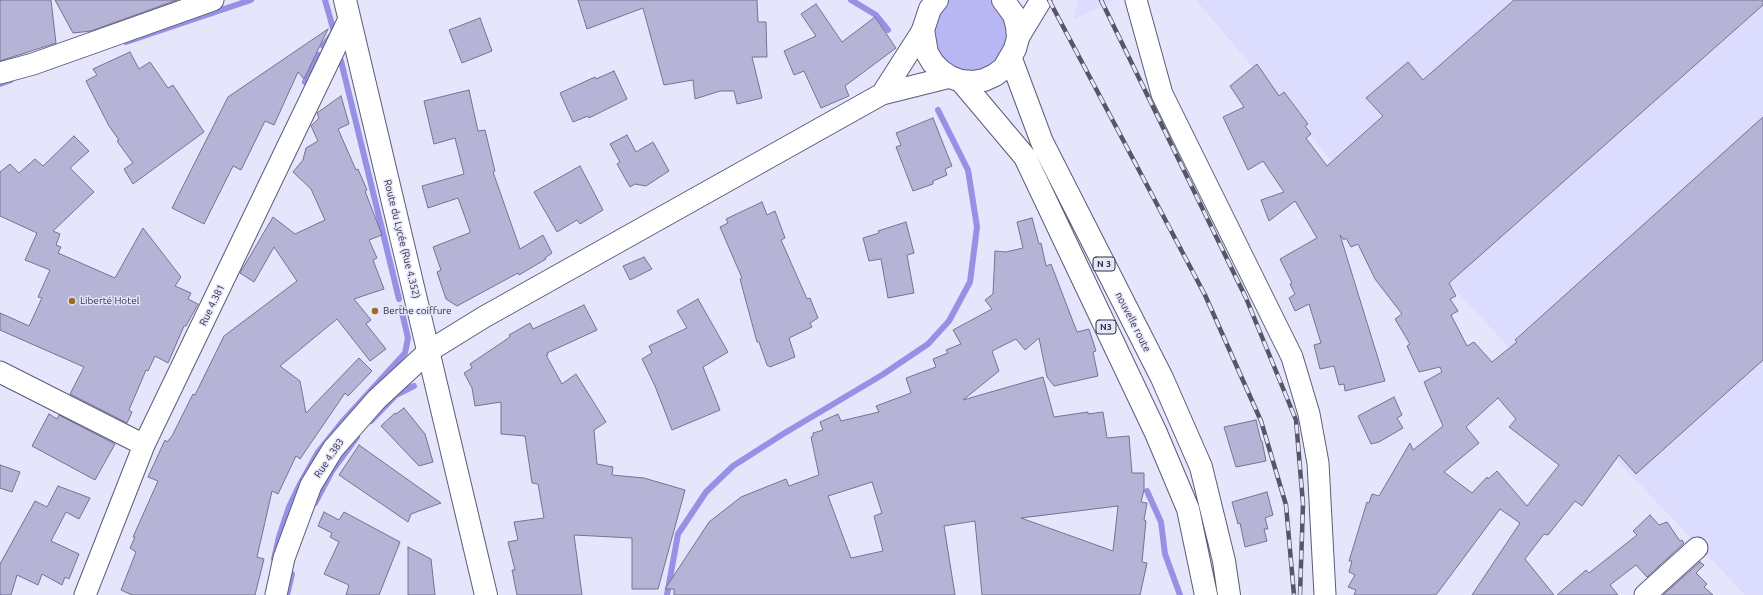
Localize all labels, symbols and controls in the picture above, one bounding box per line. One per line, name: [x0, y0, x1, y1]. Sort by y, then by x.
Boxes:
street label: Route du Lycée (Rue 4.352): [381, 178, 423, 300]
road number: N 3: [1093, 257, 1115, 271]
street label: Rue 4.381: [197, 282, 227, 328]
street label: nouvelle route: [1113, 290, 1153, 354]
place label: Liberté Hotel: [80, 295, 139, 307]
marker: Liberté Hotel: [67, 296, 77, 306]
place label: Berthe coiffure: [383, 305, 452, 317]
marker: Berthe coiffure: [370, 306, 380, 316]
road number: N3: [1096, 320, 1116, 334]
street label: Rue 4.383: [312, 436, 346, 480]

